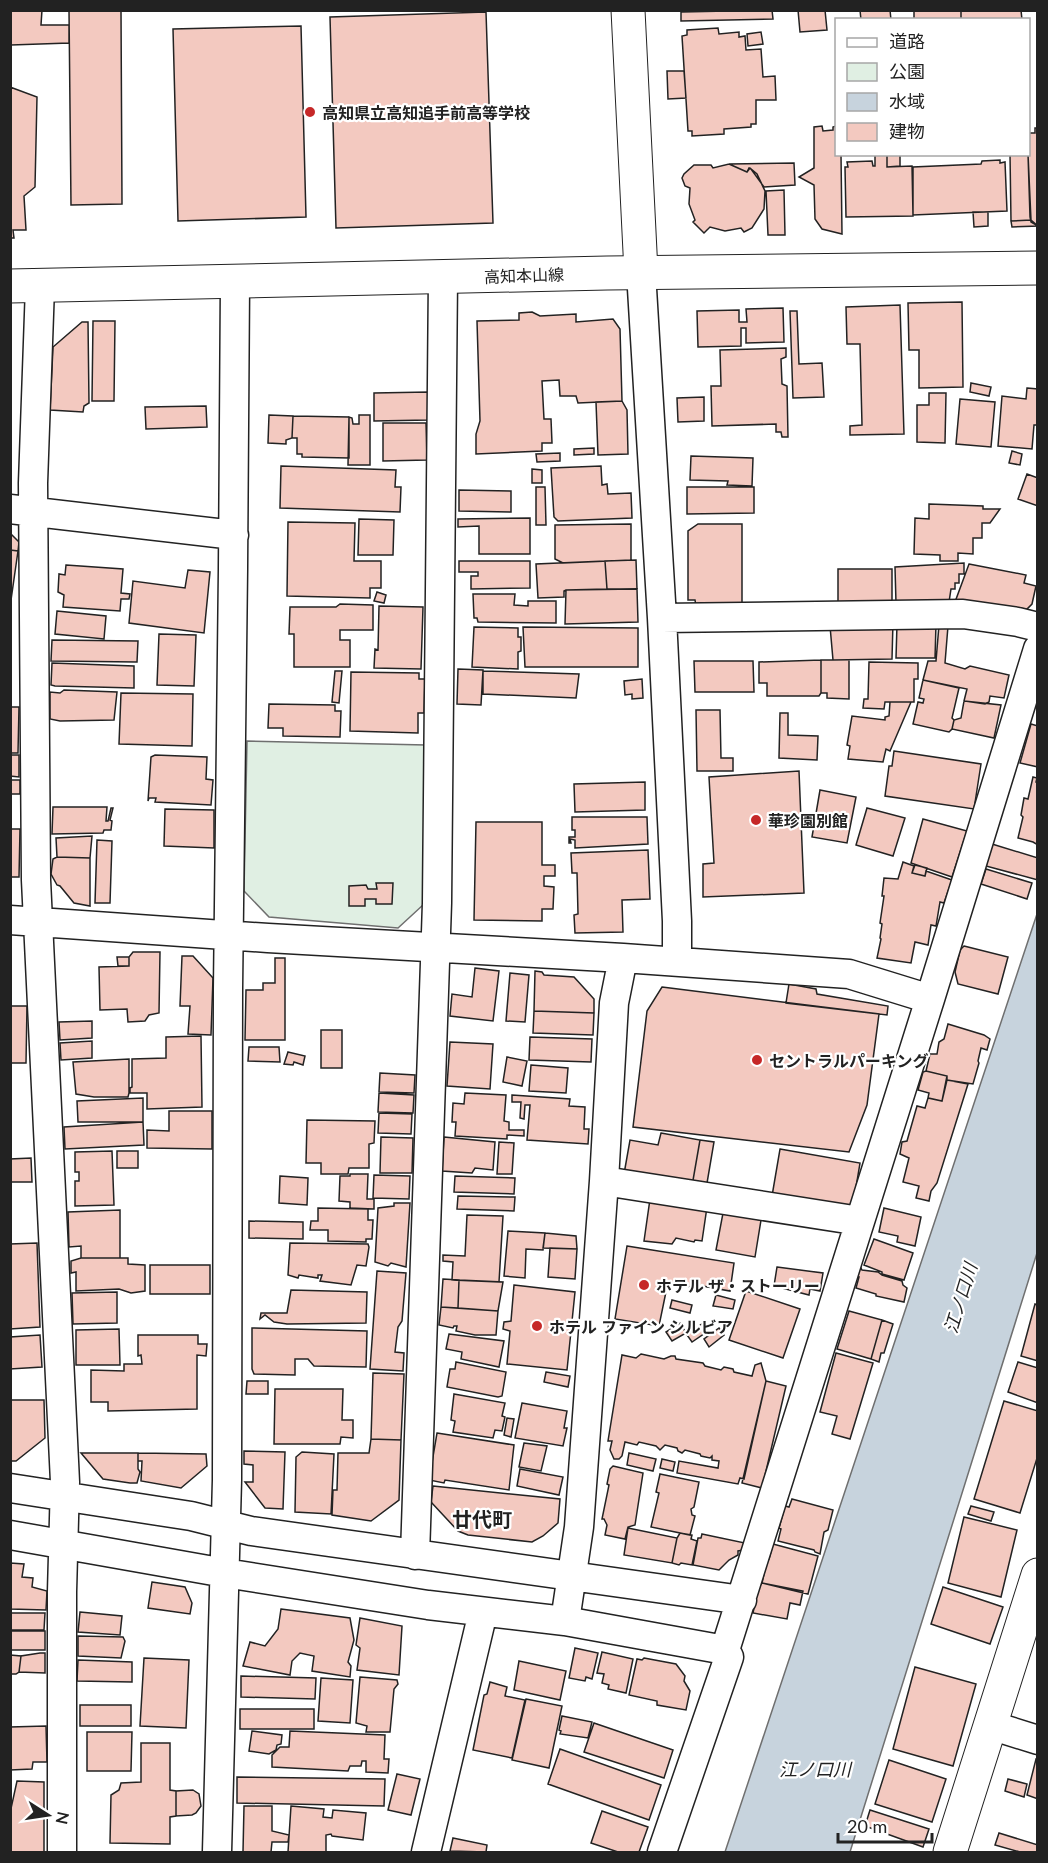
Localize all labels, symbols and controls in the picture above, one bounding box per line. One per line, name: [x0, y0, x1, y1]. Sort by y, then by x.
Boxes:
legend: [835, 18, 1030, 156]
text: 道路: [889, 30, 925, 52]
text: 公園: [889, 60, 925, 82]
text: 水域: [889, 90, 925, 112]
place label: 高知県立高知追手前高等学校: [322, 103, 530, 122]
marker: 高知県立高知追手前高等学校: [303, 105, 317, 119]
text: 建物: [889, 120, 925, 142]
street label: 高知本山線: [484, 264, 564, 286]
place label: 華珍園別館: [768, 811, 848, 830]
marker: 華珍園別館: [749, 813, 763, 827]
place label: セントラルパーキング: [769, 1051, 929, 1070]
marker: セントラルパーキング: [750, 1053, 764, 1067]
water label: 江ノ口川: [939, 1258, 982, 1336]
place label: ホテル ザ・ストーリー: [656, 1276, 820, 1295]
marker: ホテル ザ・ストーリー: [637, 1278, 651, 1292]
place label: ホテル ファイン シルビア: [549, 1317, 733, 1336]
marker: ホテル ファイン シルビア: [530, 1319, 544, 1333]
district label: 廿代町: [452, 1507, 512, 1531]
water label: 江ノ口川: [779, 1758, 853, 1780]
north arrow: [18, 1785, 78, 1845]
scale bar: [838, 1806, 932, 1844]
text: N: [53, 1810, 74, 1826]
text: 20 m: [847, 1815, 887, 1837]

